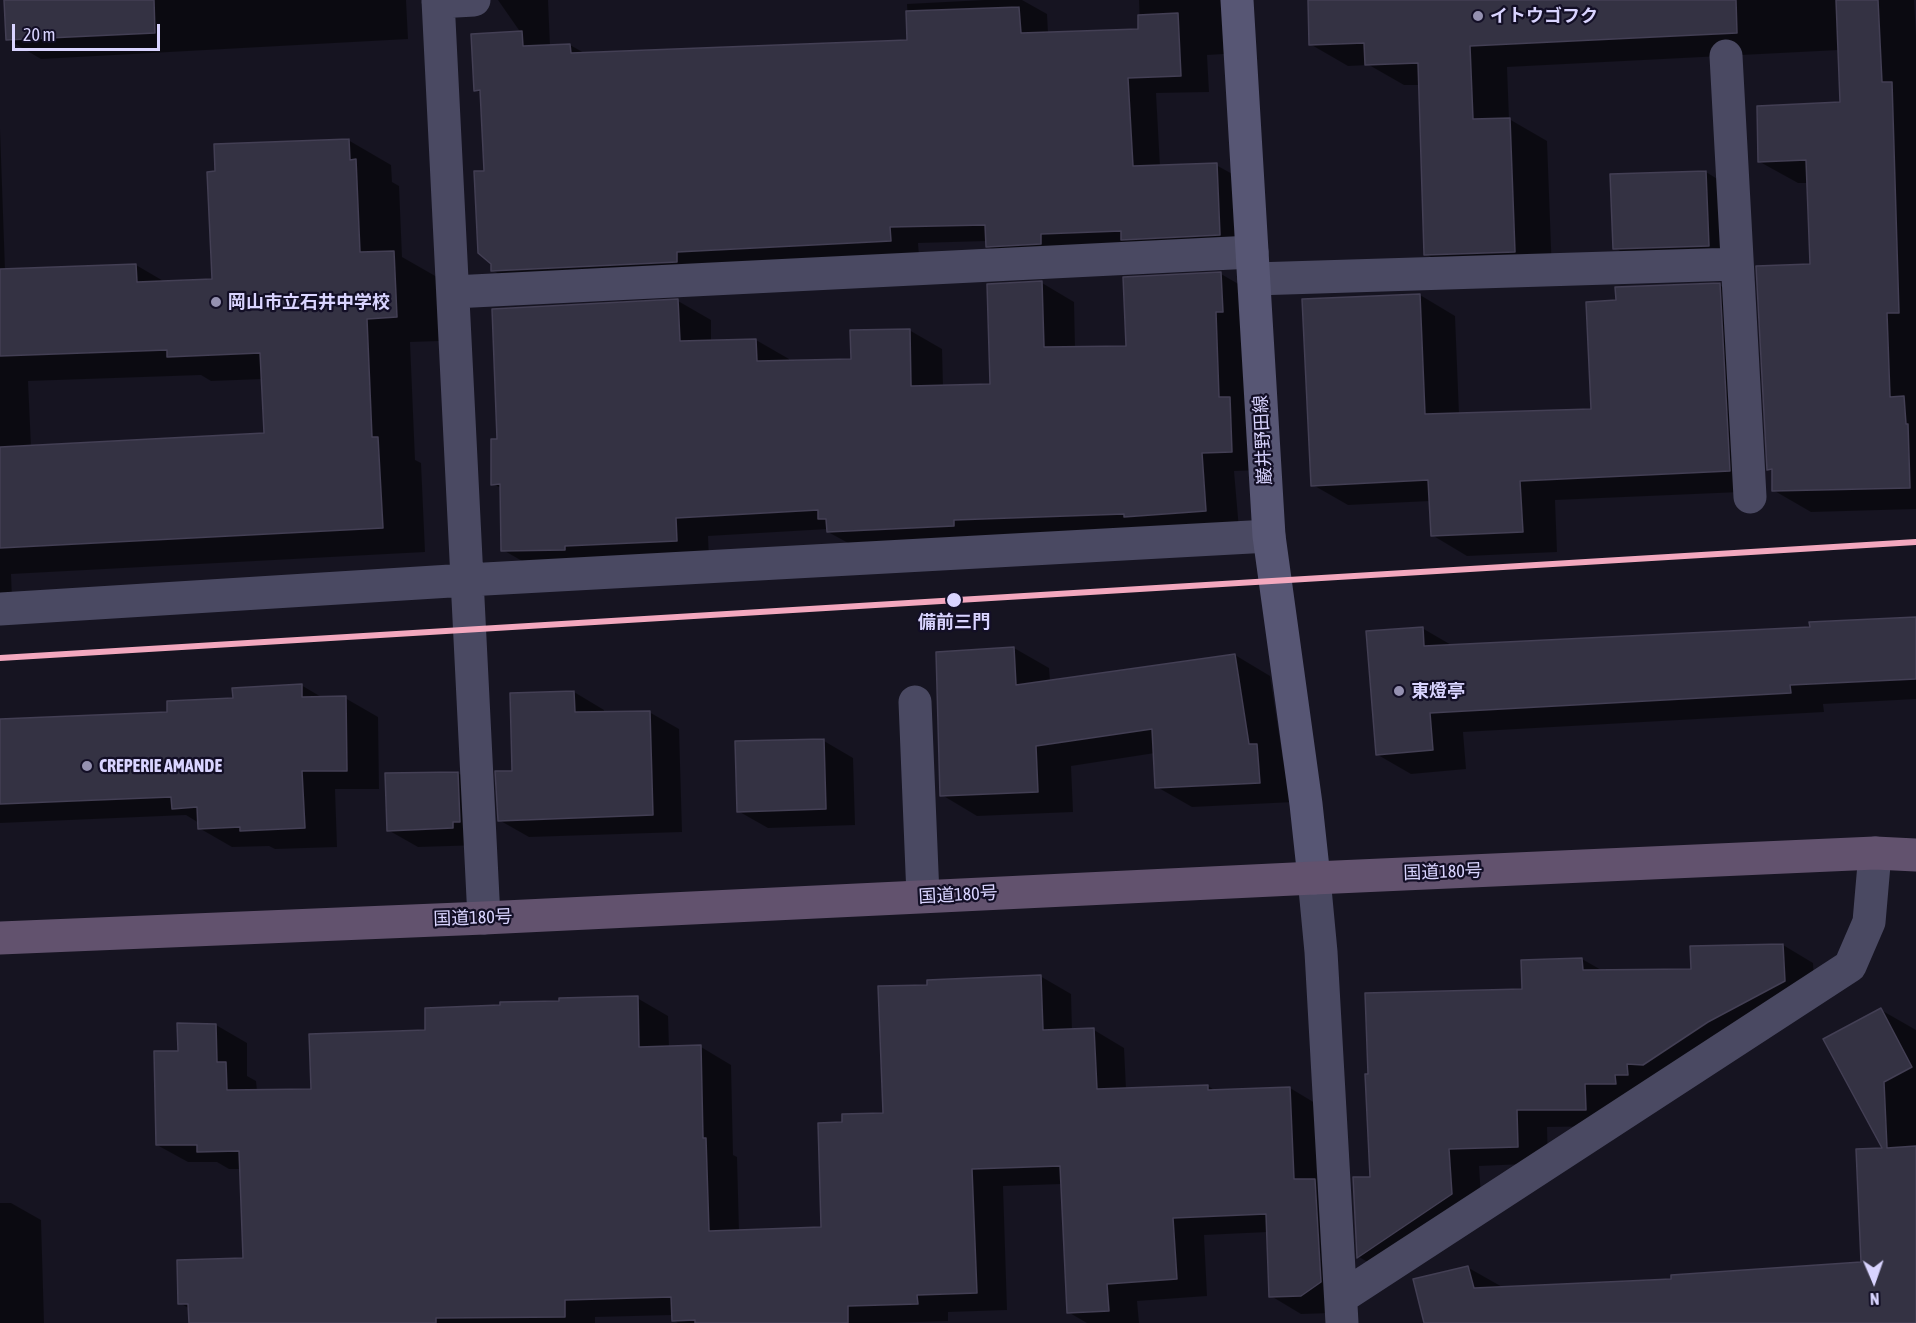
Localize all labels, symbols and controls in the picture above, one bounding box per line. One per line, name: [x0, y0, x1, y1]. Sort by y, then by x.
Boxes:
place label: イトウゴフク: [1490, 5, 1598, 27]
marker: イトウゴフク: [1471, 9, 1485, 23]
scale bar: [15, 12, 164, 50]
text: 20 m: [23, 24, 55, 45]
place label: 岡山市立石井中学校: [228, 291, 390, 313]
marker: 岡山市立石井中学校: [209, 295, 223, 309]
street label: 巌井野田線: [1250, 394, 1276, 486]
marker: 備前三門: [945, 591, 963, 609]
place label: 備前三門: [918, 611, 990, 633]
place label: 東燈亭: [1411, 680, 1465, 702]
marker: 東燈亭: [1392, 684, 1406, 698]
place label: CREPERIE AMANDE: [99, 755, 222, 777]
marker: CREPERIE AMANDE: [80, 759, 94, 773]
street label: 国道180号: [1403, 860, 1483, 884]
street label: 国道180号: [918, 882, 998, 908]
street label: 国道180号: [433, 906, 513, 930]
north arrow: [1844, 1251, 1904, 1311]
text: N: [1870, 1290, 1880, 1308]

